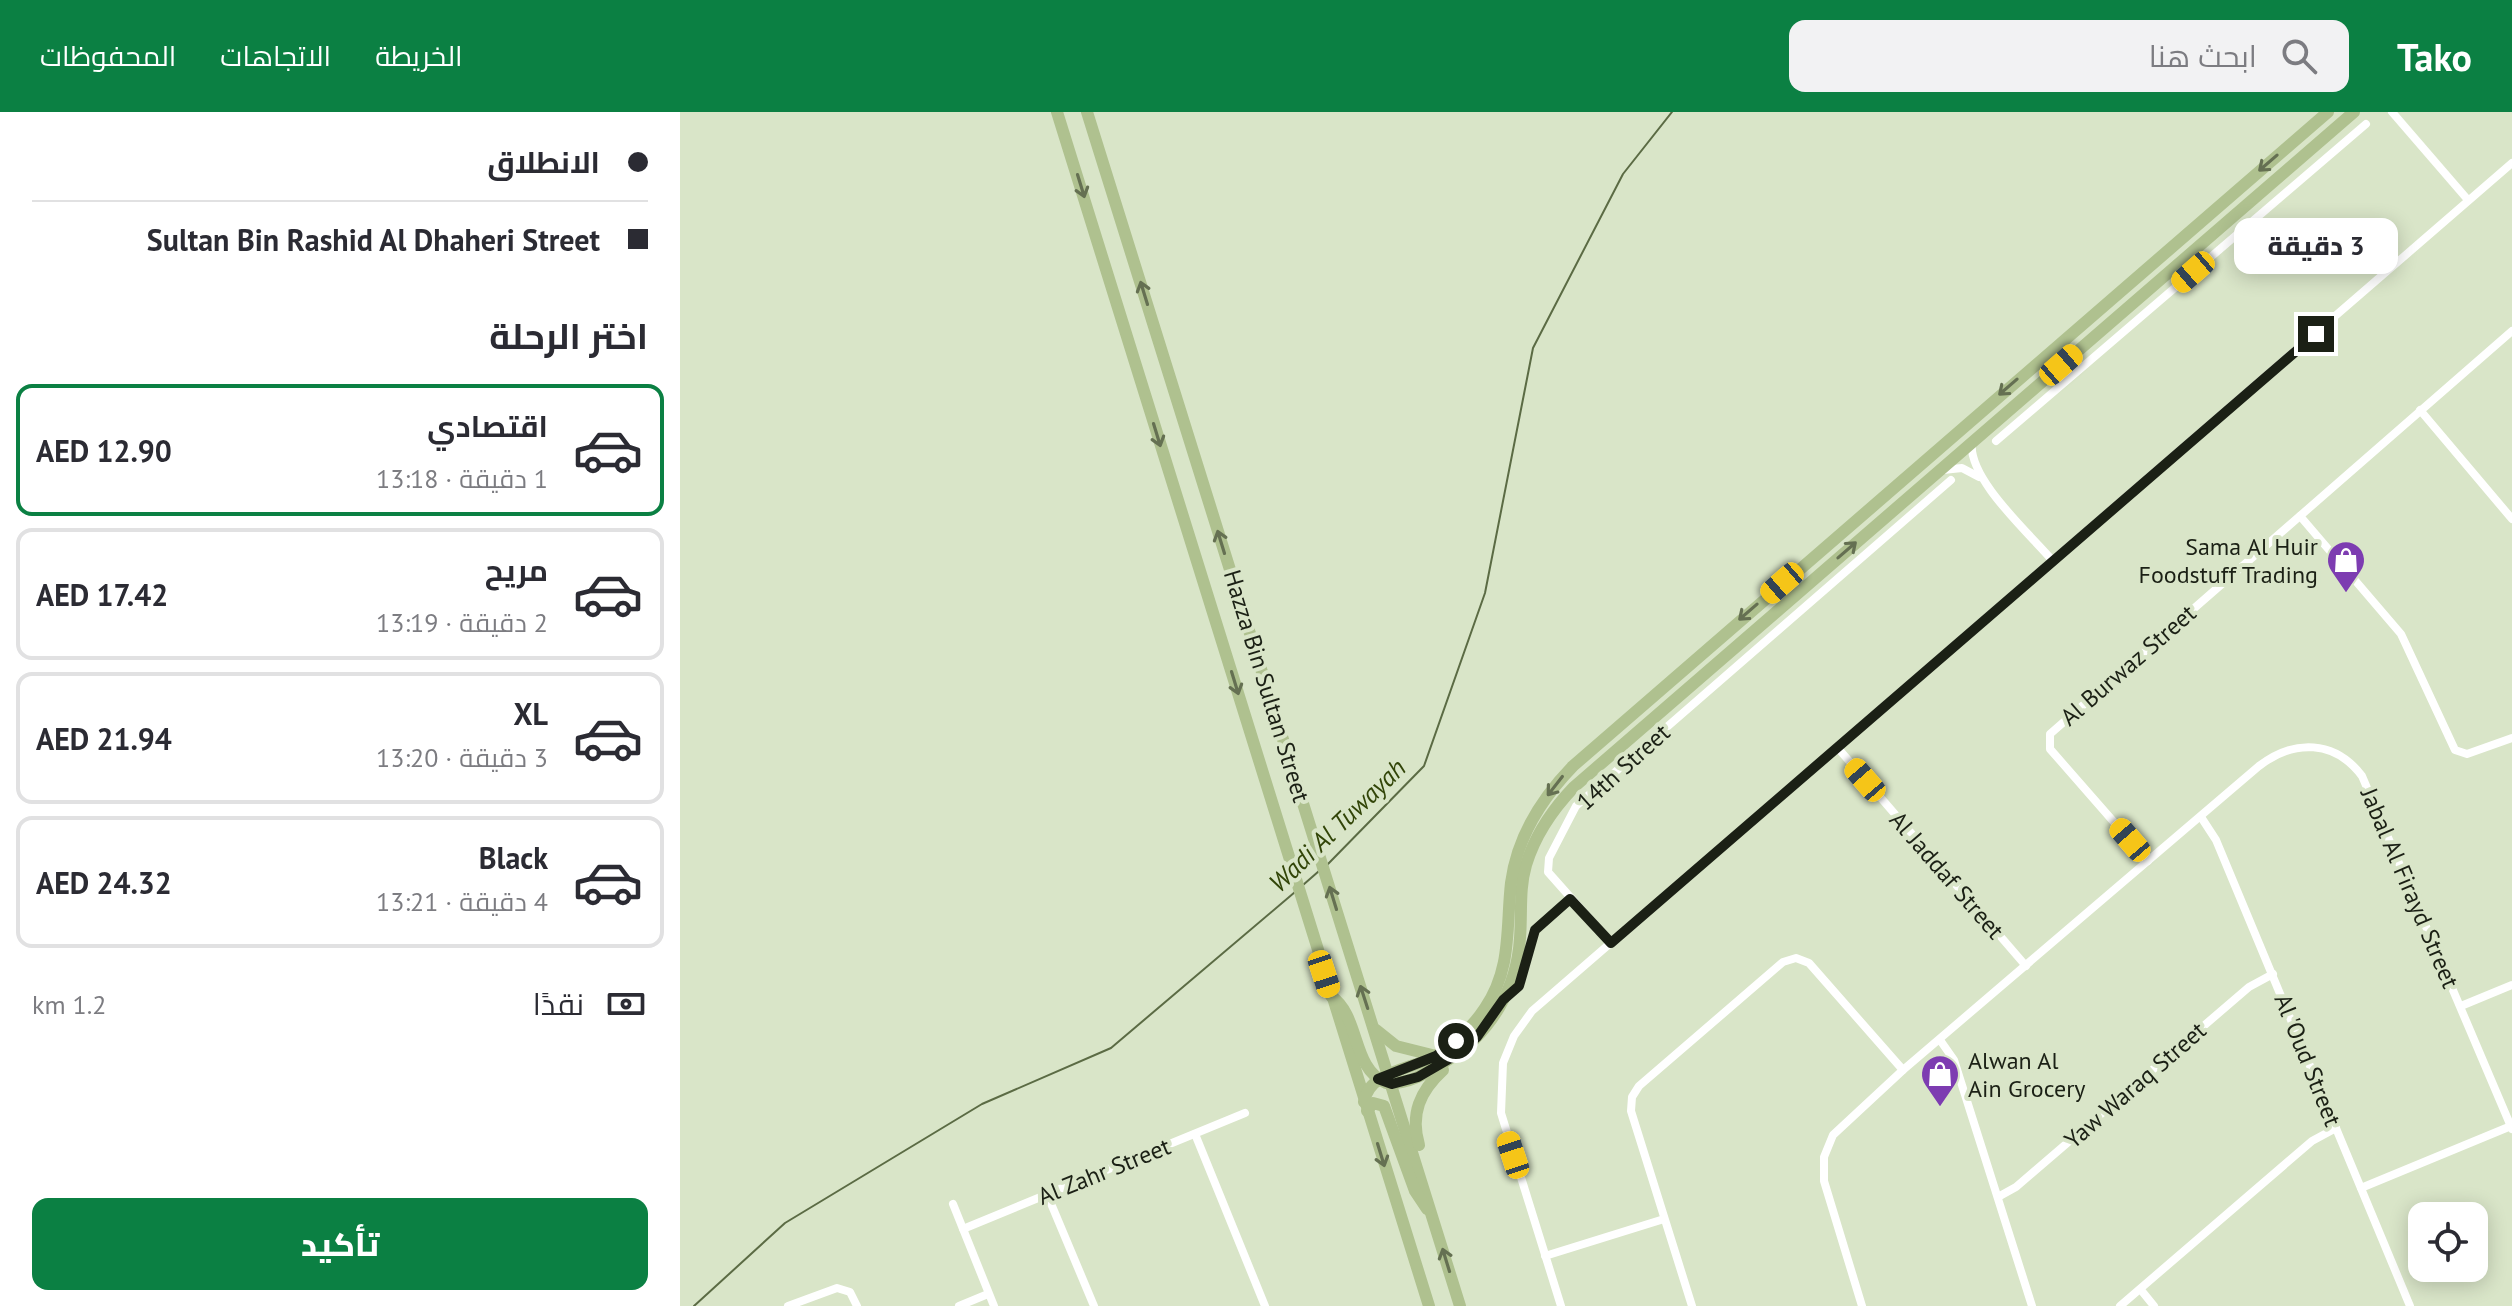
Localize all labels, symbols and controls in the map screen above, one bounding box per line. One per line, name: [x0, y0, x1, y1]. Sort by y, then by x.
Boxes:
search box: [1789, 20, 2349, 92]
text: Tako: [2397, 32, 2472, 81]
icon: search: [2277, 34, 2321, 78]
text: ابحث هنا: [2149, 36, 2257, 75]
text: المحفوظات: [40, 37, 176, 74]
text: الاتجاهات: [220, 37, 331, 74]
text: الخريطة: [375, 37, 463, 74]
text: الانطلاق: [487, 142, 600, 181]
one-way arrow: [2259, 154, 2279, 172]
one-way arrow: [1074, 174, 1089, 199]
callout: 3 دقيقة: [2234, 218, 2398, 274]
text: Sultan Bin Rashid Al Dhaheri Street: [147, 220, 600, 259]
text: 3 دقيقة: [2268, 229, 2364, 262]
car: [2167, 247, 2219, 297]
one-way arrow: [1135, 281, 1150, 306]
text: اختر الرحلة: [489, 312, 648, 359]
route end: [2298, 316, 2334, 352]
car: [2035, 340, 2087, 390]
one-way arrow: [1998, 378, 2018, 396]
text: اقتصادي: [427, 406, 548, 445]
icon: car: [572, 414, 644, 486]
one-way arrow: [1151, 422, 1166, 447]
text: AED 12.90: [36, 431, 172, 470]
text: 1 دقيقة · 13:18: [376, 462, 548, 495]
one-way arrow: [1213, 529, 1228, 554]
place label: Sama Al Huir Foodstuff Trading: [2139, 531, 2318, 590]
shop icon: Sama Al Huir Foodstuff Trading: [2325, 539, 2367, 594]
one-way arrow: [1836, 541, 1857, 559]
text: مريح: [485, 550, 548, 589]
icon: car: [572, 558, 644, 630]
car: [1756, 558, 1808, 608]
street label: Hazza Bin Sultan Street: [1217, 566, 1317, 806]
text: AED 17.42: [36, 575, 168, 614]
street label: Al Burwaz Street: [2054, 598, 2202, 732]
one-way arrow: [1738, 603, 1758, 621]
text: 2 دقيقة · 13:19: [376, 606, 548, 639]
one-way arrow: [1229, 670, 1243, 695]
text: XL: [514, 694, 548, 733]
icon: car: [572, 702, 644, 774]
street label: 14th Street: [1570, 717, 1676, 817]
text: AED 21.94: [36, 719, 172, 758]
text: 3 دقيقة · 13:20: [376, 741, 548, 774]
water label: Wadi Al Tuwayah: [1261, 751, 1413, 899]
car: [1840, 754, 1890, 806]
one-way arrow: [1546, 775, 1563, 796]
street label: Jabal Al Firayd Street: [2353, 782, 2466, 993]
street label: Al Jaddaf Street: [1883, 805, 2011, 945]
car: [2105, 814, 2155, 866]
text: Black: [479, 838, 548, 877]
icon: car: [572, 846, 644, 918]
text: AED 24.32: [36, 863, 172, 902]
text: 4 دقيقة · 13:21: [376, 885, 548, 918]
one-way arrow: [1325, 885, 1340, 911]
car: [1305, 947, 1343, 1001]
icon: cash: [604, 982, 648, 1026]
text: نقدًا: [533, 984, 584, 1023]
one-way arrow: [1356, 984, 1371, 1010]
text: 1.2 km: [32, 988, 106, 1021]
street label: Al 'Oud Street: [2267, 989, 2349, 1131]
street label: Yaw Waraq Street: [2058, 1015, 2212, 1155]
route start: [1438, 1023, 1474, 1059]
place label: Alwan Al Ain Grocery: [1968, 1045, 2086, 1104]
shop icon: Alwan Al Ain Grocery: [1919, 1053, 1961, 1108]
car: [1494, 1128, 1532, 1182]
street label: Al Zahr Street: [1033, 1130, 1175, 1212]
one-way arrow: [1375, 1142, 1389, 1167]
button: تأكيد: [32, 1198, 648, 1290]
map controls: [2408, 1202, 2488, 1282]
button: locate: [2408, 1202, 2488, 1282]
one-way arrow: [1438, 1247, 1453, 1273]

